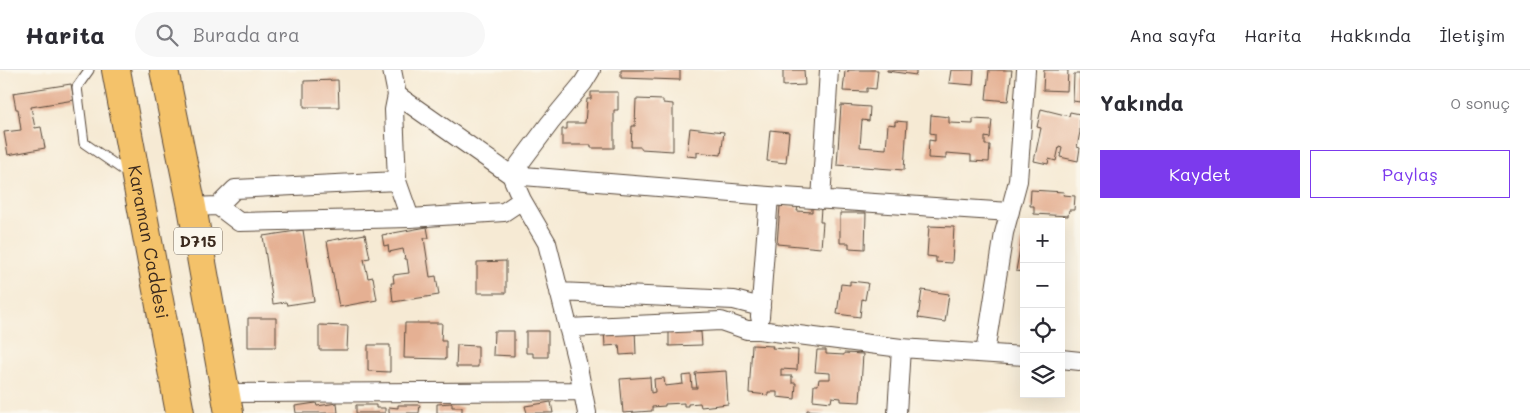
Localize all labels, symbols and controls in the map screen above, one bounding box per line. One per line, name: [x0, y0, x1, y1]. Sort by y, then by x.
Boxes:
search box: [135, 12, 485, 57]
text: Harita: [25, 19, 105, 50]
icon: search: [153, 21, 181, 49]
text: Burada ara: [193, 22, 300, 47]
text: Ana sayfa: [1129, 23, 1216, 47]
text: Harita: [1244, 23, 1302, 47]
text: Hakkında: [1330, 23, 1411, 47]
text: İletişim: [1439, 23, 1505, 47]
text: Yakında: [1100, 89, 1184, 116]
text: 0 sonuç: [1451, 92, 1510, 113]
button: Kaydet: [1100, 150, 1300, 198]
button: Paylaş: [1310, 150, 1510, 198]
street label: Karaman Caddesi: [123, 163, 175, 321]
map controls: [1020, 218, 1065, 398]
button: +: [1020, 218, 1065, 263]
road number: D715: [174, 228, 222, 255]
button: −: [1020, 263, 1065, 308]
button: locate: [1020, 308, 1065, 353]
button: layers: [1020, 353, 1065, 398]

